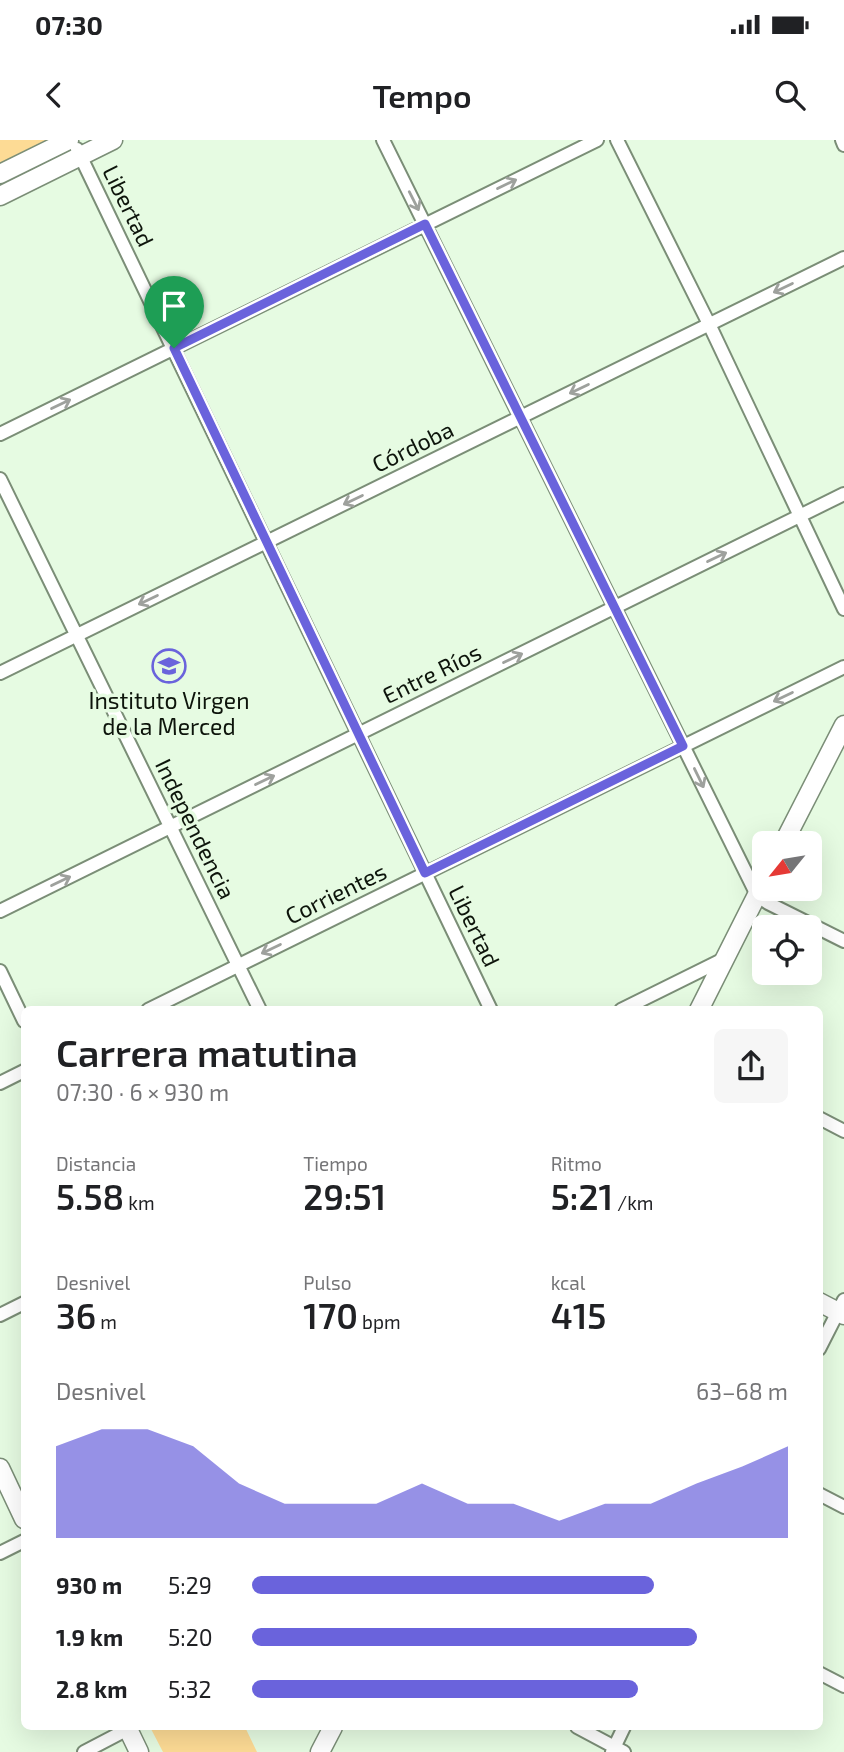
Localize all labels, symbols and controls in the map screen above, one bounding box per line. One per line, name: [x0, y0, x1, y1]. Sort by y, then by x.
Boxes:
text: 07:30: [35, 9, 103, 40]
icon: back: [35, 76, 73, 114]
text: Tempo: [373, 76, 471, 114]
icon: search: [771, 76, 809, 114]
street label: Libertad: [97, 160, 161, 251]
one-way arrow: [496, 177, 517, 190]
one-way arrow: [407, 190, 421, 211]
pin: [144, 276, 204, 348]
one-way arrow: [773, 281, 794, 295]
icon: arrive: [155, 287, 193, 325]
one-way arrow: [569, 382, 590, 396]
one-way arrow: [50, 396, 71, 410]
street label: Córdoba: [367, 414, 458, 478]
one-way arrow: [343, 493, 364, 507]
one-way arrow: [706, 549, 727, 563]
one-way arrow: [138, 594, 159, 608]
street label: Entre Ríos: [378, 637, 485, 709]
school or university icon: Instituto Virgen de la Merced: [150, 647, 188, 685]
one-way arrow: [502, 650, 523, 664]
place label: Instituto Virgen de la Merced: [88, 686, 250, 740]
one-way arrow: [773, 691, 794, 705]
street label: Independencia: [150, 754, 242, 903]
one-way arrow: [693, 767, 706, 788]
one-way arrow: [254, 773, 275, 787]
north arrow: [752, 831, 822, 901]
map controls: [752, 831, 822, 985]
street label: Corrientes: [281, 857, 391, 930]
one-way arrow: [50, 873, 71, 887]
street label: Libertad: [443, 880, 507, 971]
button: locate: [752, 915, 822, 985]
one-way arrow: [261, 943, 282, 957]
text: Carrera matutina: [56, 1029, 358, 1075]
button: share: [714, 1029, 788, 1103]
text: 07:30 · 6 × 930 m: [56, 1078, 229, 1106]
text: Distancia: [56, 1152, 136, 1175]
text: Tiempo: [303, 1152, 368, 1175]
text: Ritmo: [551, 1152, 602, 1175]
text: 5.58: [56, 1175, 124, 1217]
text: 29:51: [303, 1175, 386, 1217]
text: 5:21: [551, 1175, 613, 1217]
text: km: [124, 1191, 155, 1214]
text: /km: [613, 1191, 654, 1214]
text: Desnivel: [56, 1271, 130, 1294]
text: Pulso: [303, 1271, 351, 1294]
text: kcal: [551, 1271, 585, 1294]
text: 36: [56, 1294, 96, 1336]
text: 170: [303, 1294, 358, 1336]
text: 415: [551, 1294, 606, 1336]
text: m: [96, 1310, 117, 1333]
text: bpm: [358, 1310, 401, 1333]
text: Desnivel: [56, 1377, 146, 1405]
text: 63–68 m: [696, 1377, 788, 1405]
text: 930 m: [56, 1571, 122, 1599]
text: 5:29: [168, 1571, 212, 1599]
text: 1.9 km: [56, 1623, 123, 1651]
text: 5:20: [168, 1623, 213, 1651]
text: 2.8 km: [56, 1675, 127, 1703]
text: 5:32: [168, 1675, 211, 1703]

